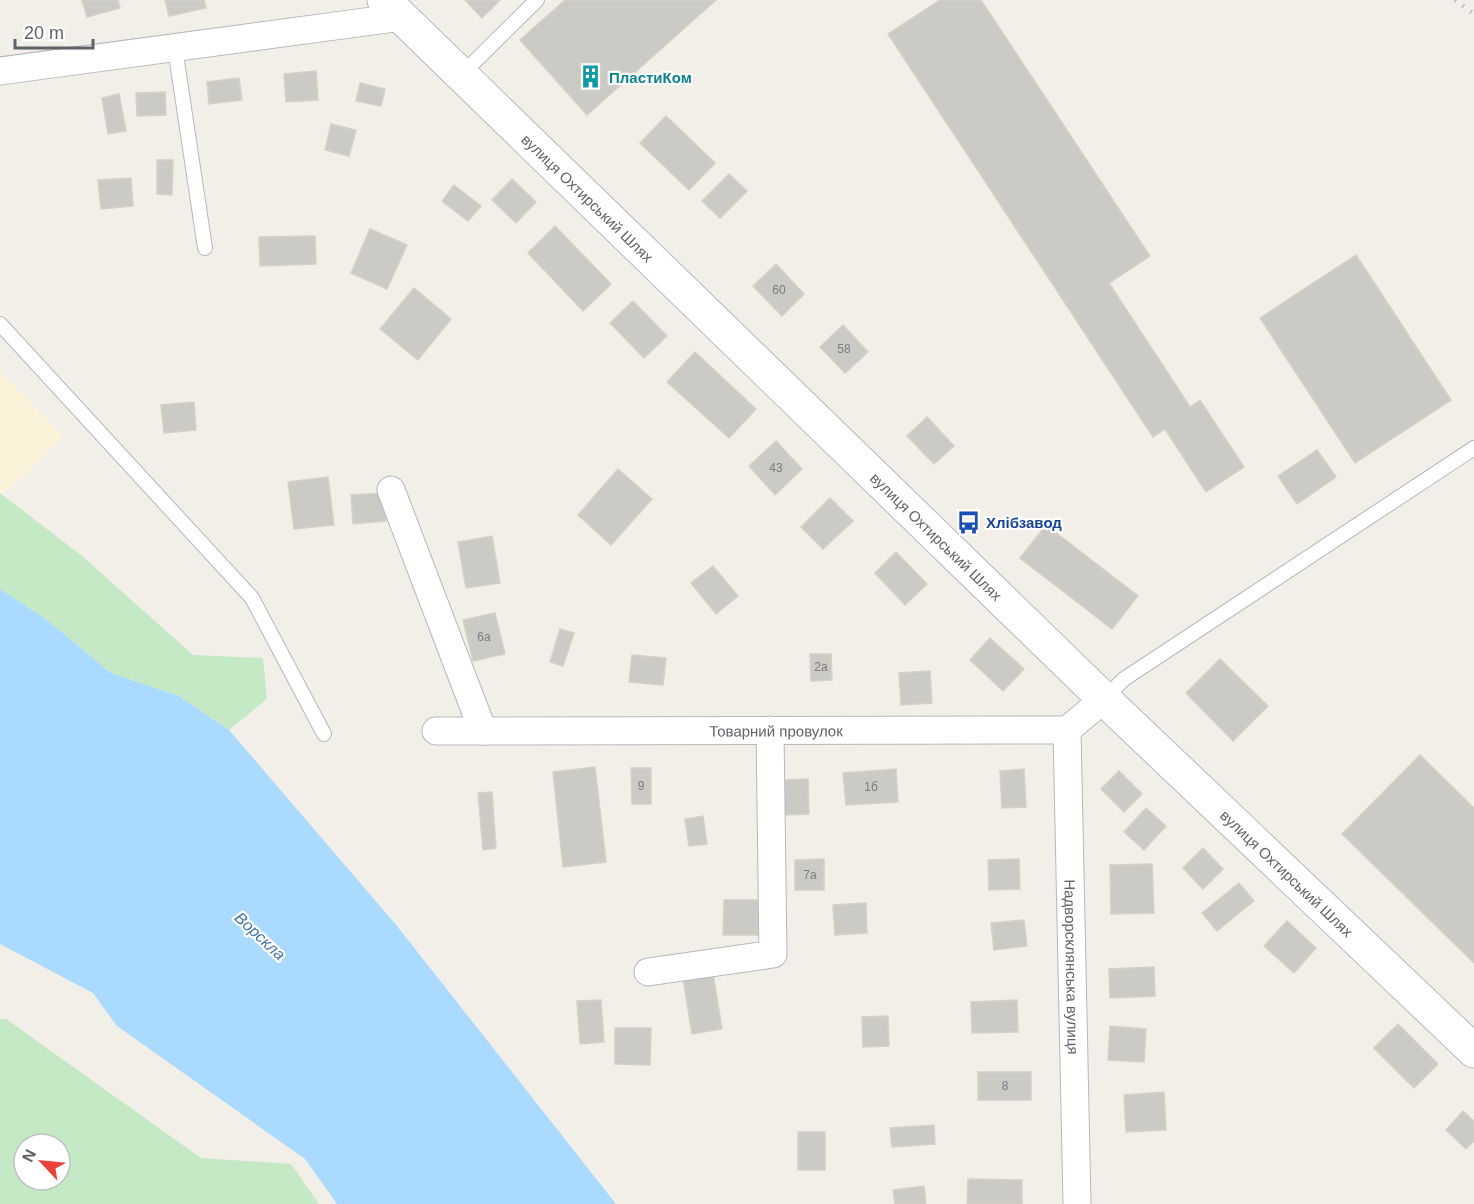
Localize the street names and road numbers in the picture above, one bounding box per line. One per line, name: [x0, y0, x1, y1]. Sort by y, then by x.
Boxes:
street label: вулиця Охтирський Шлях: [519, 130, 657, 266]
street label: вулиця Охтирський Шлях: [867, 469, 1006, 604]
street label: Товарний провулок: [709, 722, 843, 739]
street label: вулиця Охтирський Шлях: [1217, 806, 1357, 940]
street label: Надворсклянська вулиця: [1062, 879, 1082, 1055]

